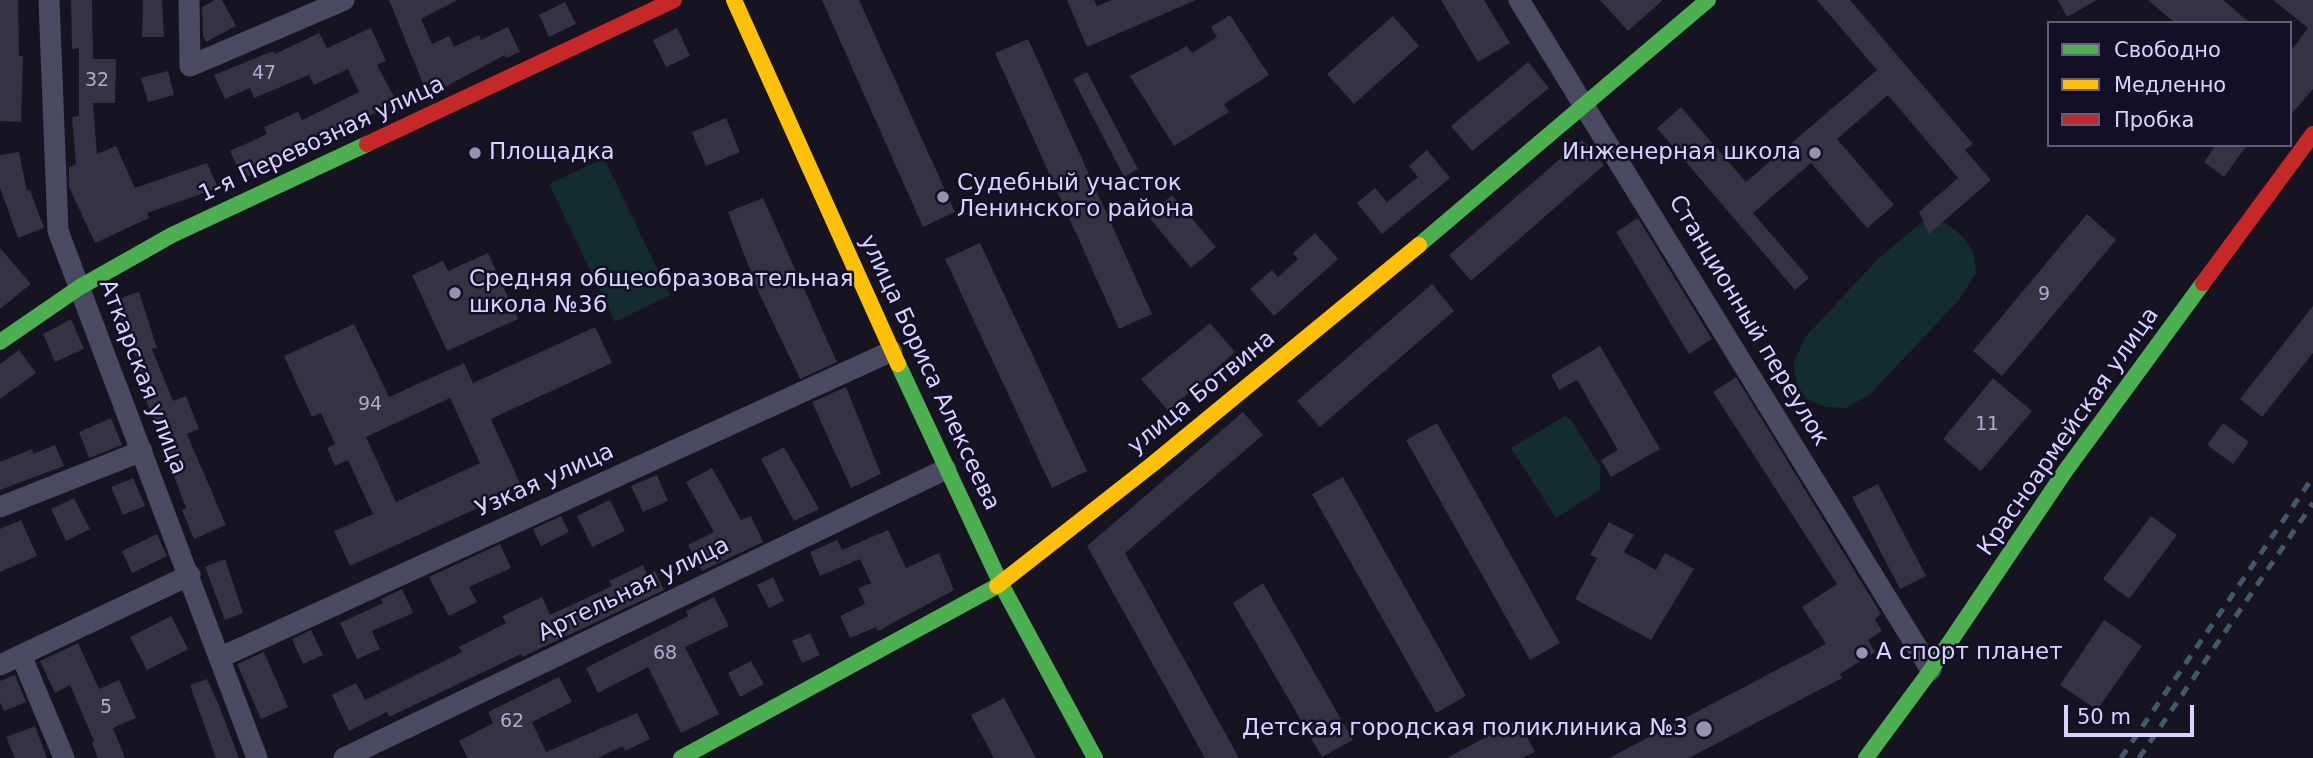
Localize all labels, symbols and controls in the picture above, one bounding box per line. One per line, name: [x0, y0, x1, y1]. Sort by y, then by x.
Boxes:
legend: [2047, 21, 2292, 147]
text: Свободно: [2114, 38, 2221, 62]
house number: 47: [252, 63, 276, 85]
house number: 32: [85, 70, 109, 92]
street label: 1-я Перевозная улица: [195, 71, 449, 209]
text: Медленно: [2114, 73, 2226, 97]
text: Пробка: [2114, 108, 2194, 132]
place label: Площадка: [489, 139, 615, 167]
place label: Инженерная школа: [1562, 139, 1801, 167]
marker: Площадка: [467, 145, 483, 161]
marker: Инженерная школа: [1807, 145, 1823, 161]
place label: Судебный участок Ленинского района: [957, 170, 1194, 224]
marker: Судебный участок Ленинского района: [935, 189, 951, 205]
street label: Станционный переулок: [1662, 190, 1834, 452]
street label: улица Бориса Алексеева: [853, 231, 1005, 515]
place label: Средняя общеобразовательная школа №36: [469, 266, 853, 320]
street label: Аткарская улица: [92, 276, 192, 478]
house number: 9: [2038, 284, 2050, 306]
marker: Средняя общеобразовательная школа №36: [447, 285, 463, 301]
street label: Красноармейская улица: [1973, 303, 2165, 561]
street label: улица Ботвина: [1123, 325, 1281, 461]
house number: 94: [358, 394, 382, 416]
house number: 11: [1975, 414, 1999, 436]
street label: Узкая улица: [472, 438, 618, 524]
street label: Артельная улица: [534, 532, 734, 648]
place label: А спорт планет: [1876, 639, 2063, 667]
house number: 68: [653, 643, 677, 665]
marker: А спорт планет: [1854, 645, 1870, 661]
scale bar: [2068, 692, 2198, 736]
house number: 5: [100, 697, 112, 719]
text: 50 m: [2077, 705, 2131, 729]
house number: 62: [500, 711, 524, 733]
place label: Детская городская поликлиника №3: [1242, 715, 1688, 743]
marker: Детская городская поликлиника №3: [1694, 719, 1714, 739]

